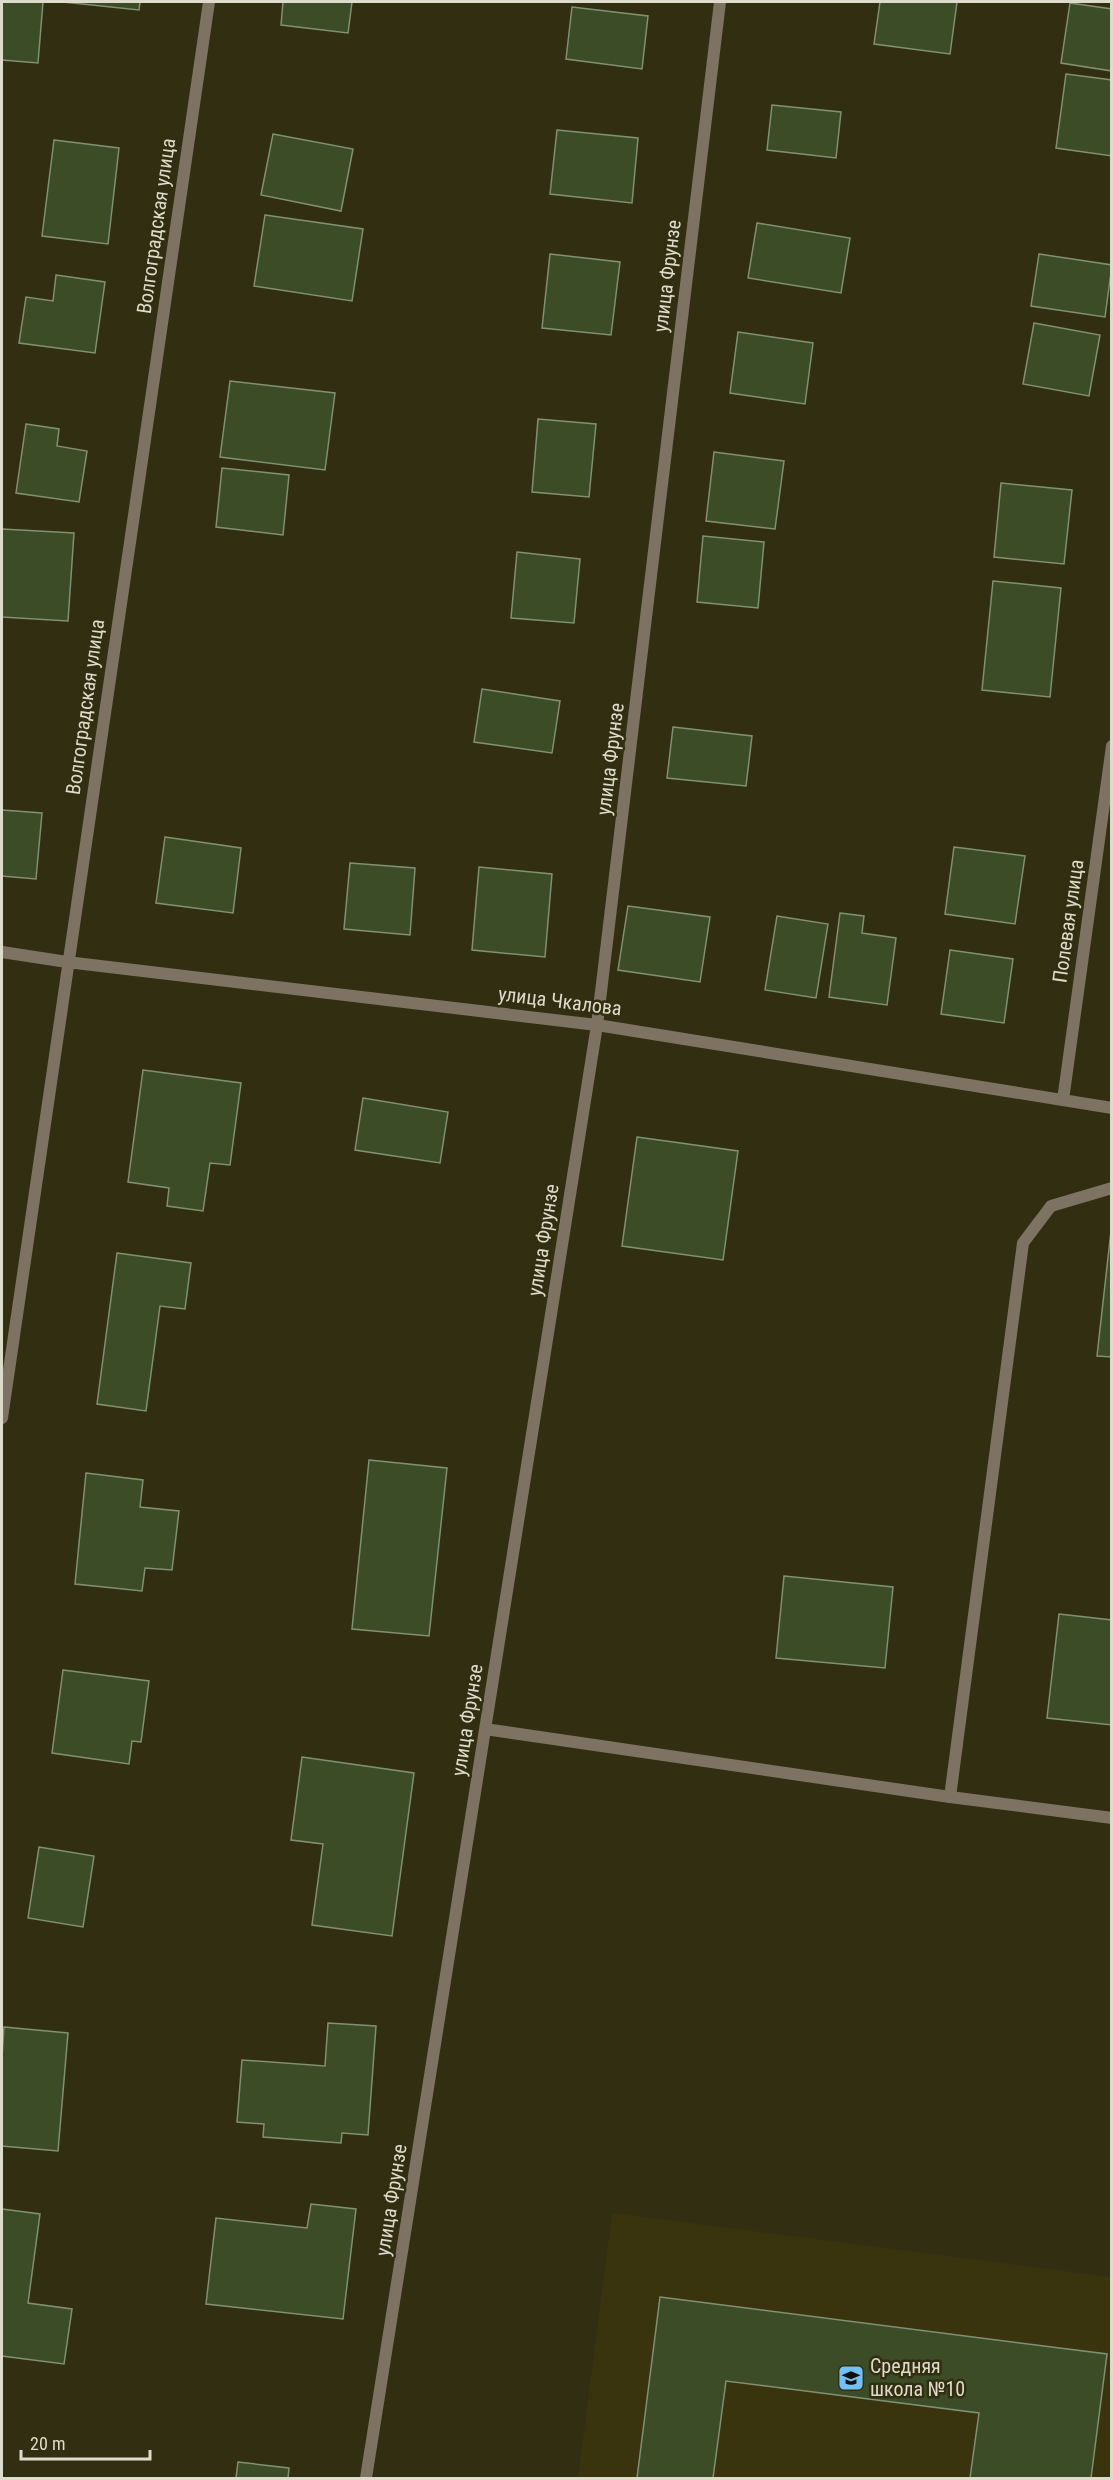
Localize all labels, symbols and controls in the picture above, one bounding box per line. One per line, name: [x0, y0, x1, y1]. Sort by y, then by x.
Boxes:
street label: Волгоградская улица: [132, 137, 180, 315]
street label: улица Фрунзе: [648, 218, 686, 334]
street label: Волгоградская улица: [61, 618, 109, 796]
street label: улица Фрунзе: [591, 701, 629, 817]
street label: Полевая улица: [1047, 858, 1089, 984]
street label: улица Чкалова: [497, 982, 623, 1020]
street label: улица Фрунзе: [522, 1182, 564, 1298]
street label: улица Фрунзе: [446, 1662, 488, 1778]
street label: улица Фрунзе: [370, 2142, 412, 2258]
place label: Средняя школа №10: [870, 2354, 965, 2401]
school or university icon: Средняя школа №10: [836, 2363, 866, 2393]
scale bar: [21, 2423, 150, 2461]
text: 20 m: [30, 2433, 65, 2454]

